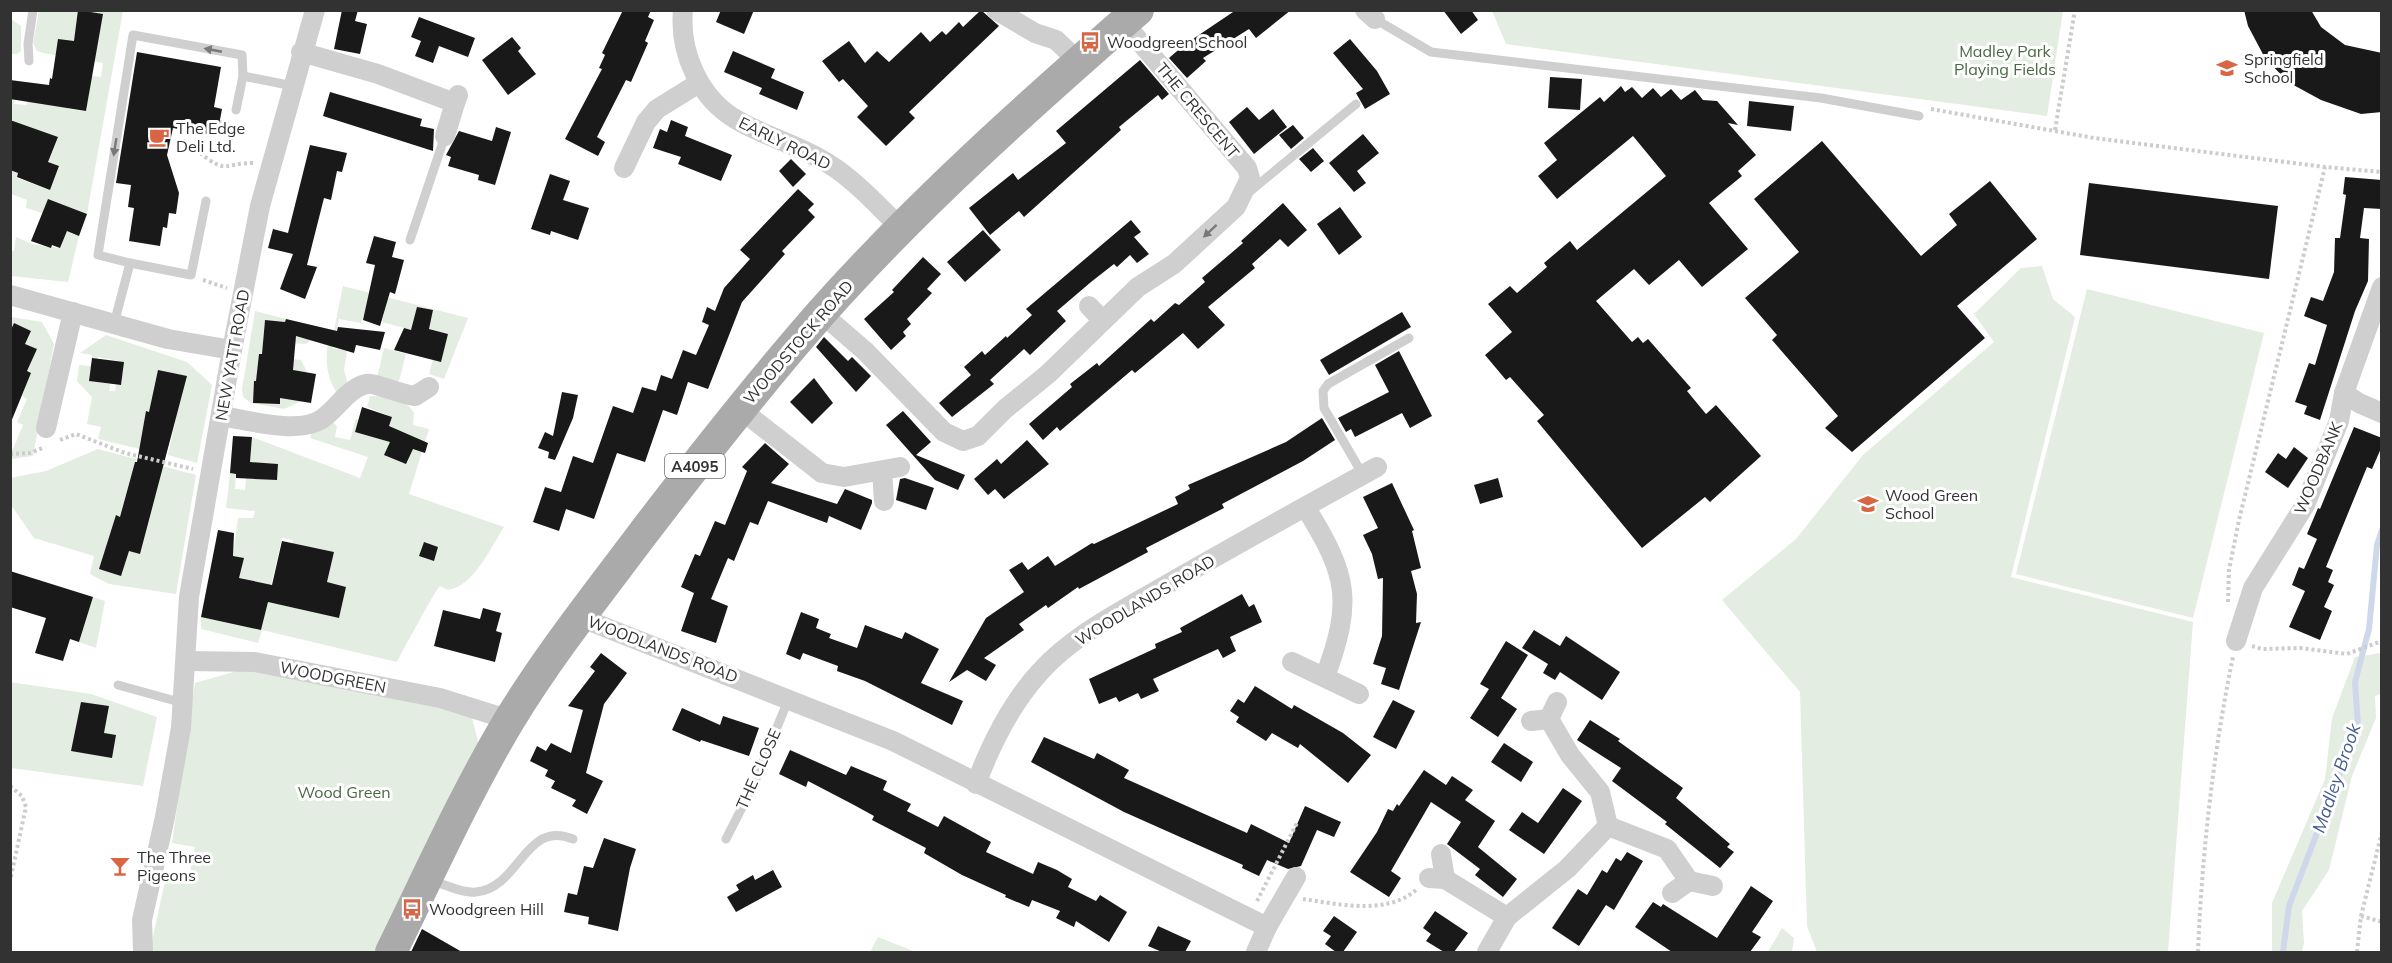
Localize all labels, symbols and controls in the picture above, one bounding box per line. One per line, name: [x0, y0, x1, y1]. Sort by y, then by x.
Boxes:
bus stop icon: Woodgreen School: [1078, 30, 1102, 54]
place label: Woodgreen School: [1107, 32, 1247, 52]
park label: Madley Park Playing Fields: [1954, 41, 2056, 79]
one-way arrow: [204, 45, 223, 54]
place label: Springfield School: [2244, 49, 2324, 87]
school or university icon: Springfield School: [2215, 56, 2239, 80]
street label: THE CRESCENT: [1152, 58, 1244, 162]
street label: EARLY ROAD: [736, 112, 834, 174]
place label: The Edge Deli Ltd.: [176, 118, 245, 156]
cafe icon: The Edge Deli Ltd.: [147, 125, 171, 149]
one-way arrow: [110, 138, 119, 157]
one-way arrow: [1203, 224, 1218, 237]
street label: WOODSTOCK ROAD: [739, 276, 857, 408]
street label: NEW YATT ROAD: [211, 288, 253, 422]
street label: WOODBANK: [2289, 418, 2347, 517]
road number: A4095: [665, 454, 725, 478]
place label: Wood Green School: [1885, 485, 1978, 523]
school or university icon: Wood Green School: [1856, 492, 1880, 516]
street label: WOODLANDS ROAD: [1072, 550, 1218, 650]
street label: WOODLANDS ROAD: [585, 611, 741, 687]
street label: WOODGREEN: [278, 657, 388, 697]
water label: Madley Brook: [2307, 720, 2366, 836]
street label: THE CLOSE: [731, 726, 785, 812]
park label: Wood Green: [297, 782, 391, 802]
place label: The Three Pigeons: [137, 847, 211, 885]
bar icon: The Three Pigeons: [108, 854, 132, 878]
bus stop icon: Woodgreen Hill: [400, 897, 424, 921]
place label: Woodgreen Hill: [429, 899, 544, 919]

